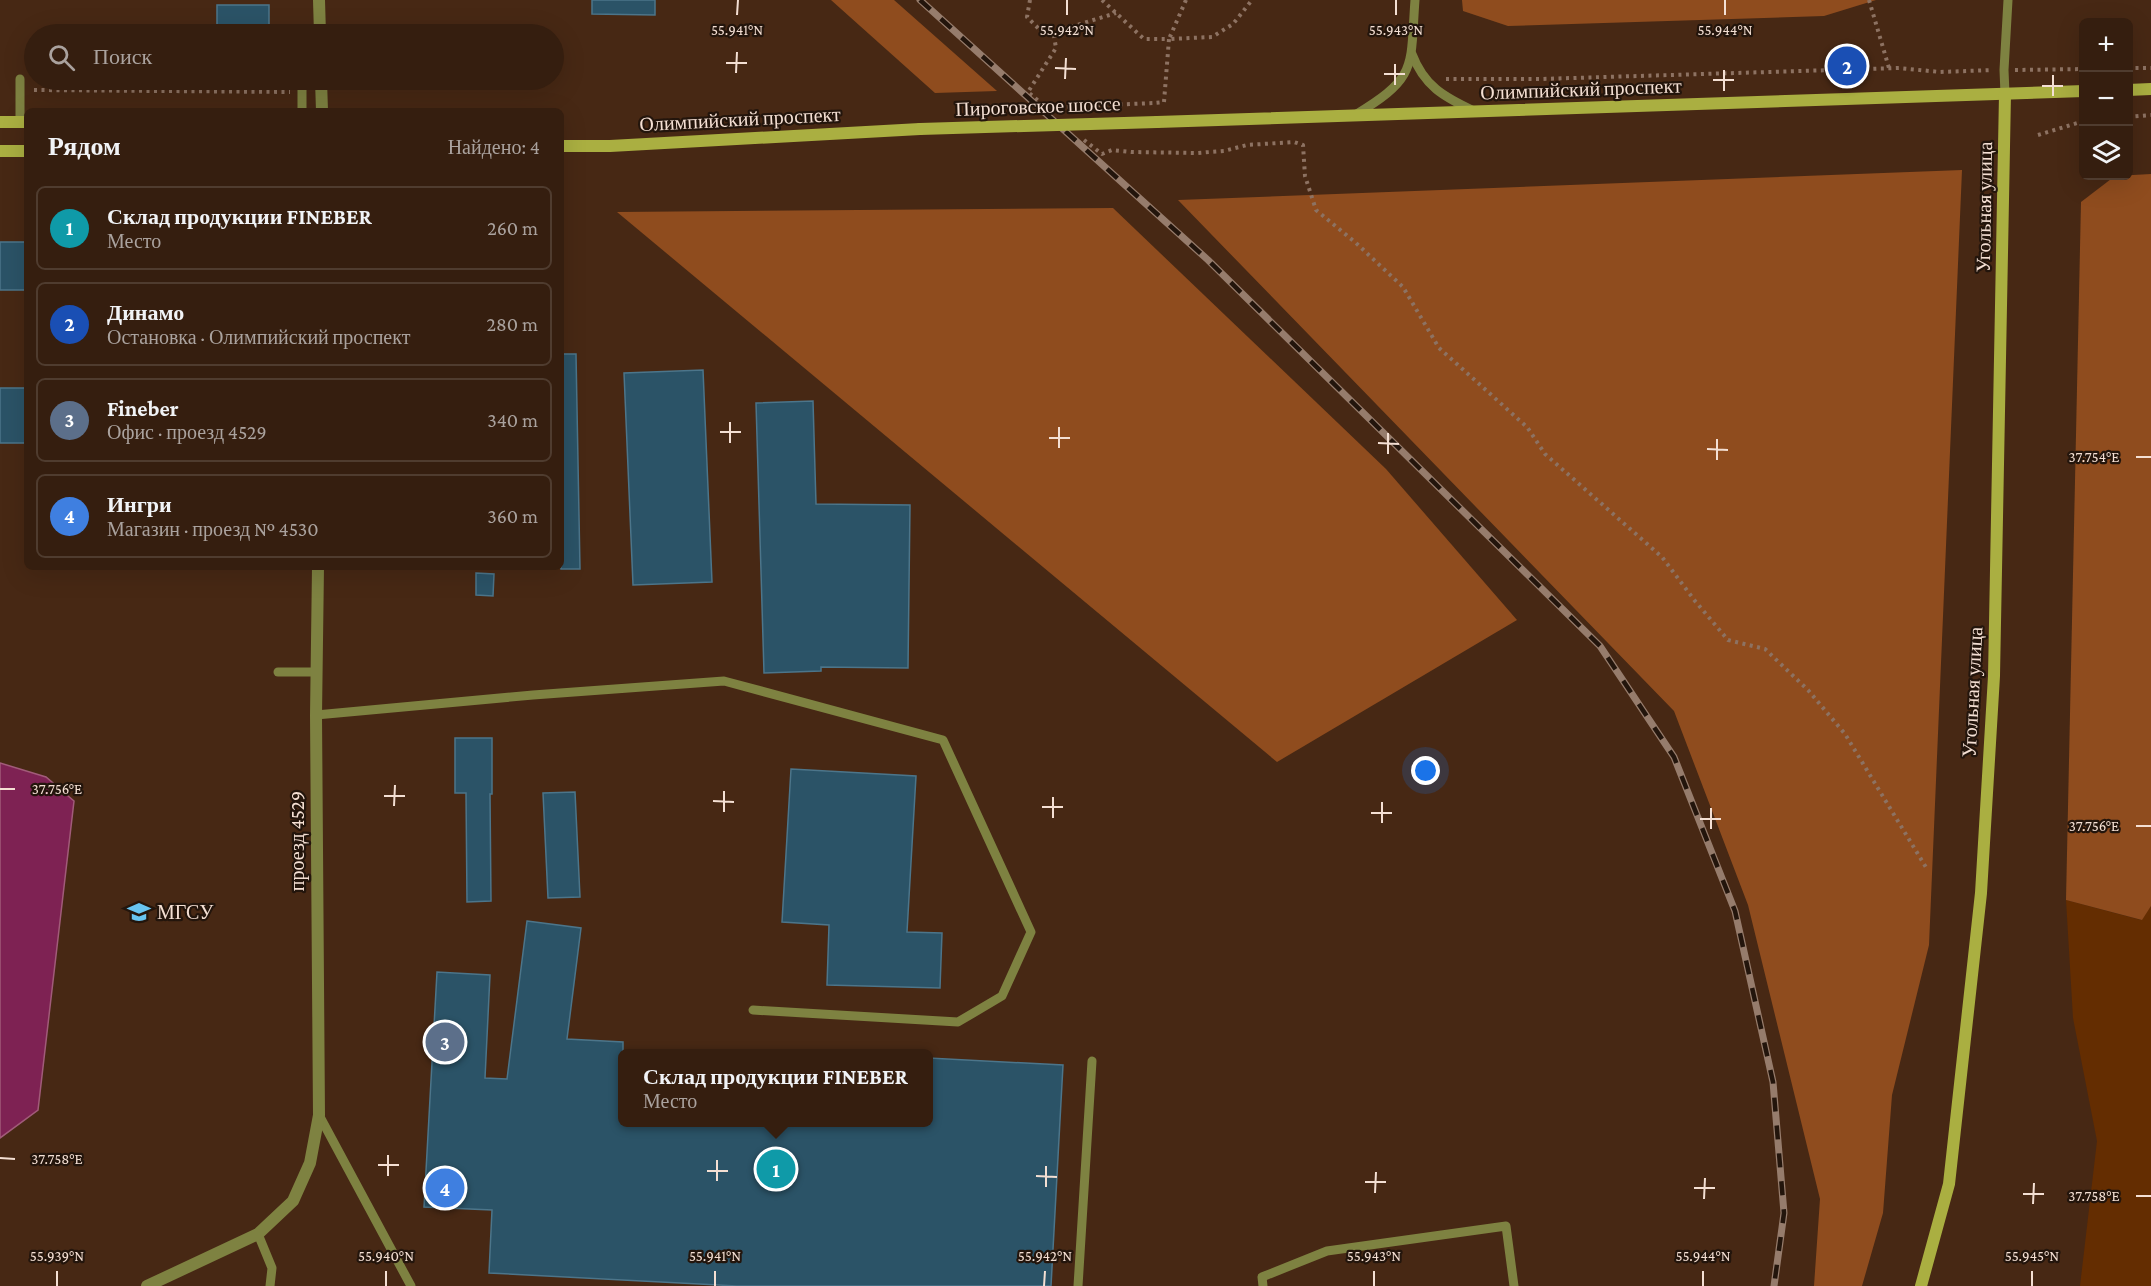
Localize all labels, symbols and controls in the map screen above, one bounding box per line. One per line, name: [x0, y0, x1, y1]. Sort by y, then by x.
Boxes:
map controls: [2079, 18, 2133, 180]
button: +: [2079, 18, 2133, 72]
text: 55.941°N: [711, 22, 763, 38]
text: 55.942°N: [1040, 22, 1094, 38]
text: 55.943°N: [1369, 22, 1423, 38]
text: 55.944°N: [1697, 22, 1753, 38]
search box: [24, 24, 564, 90]
icon: search: [45, 41, 78, 74]
text: Поиск: [93, 44, 152, 69]
pin: 2: [1828, 44, 1866, 88]
button: −: [2079, 72, 2133, 126]
street label: Олимпийский проспект: [1480, 74, 1682, 105]
street label: Пироговское шоссе: [955, 92, 1121, 121]
street label: Олимпийский проспект: [639, 103, 841, 136]
button: layers: [2079, 126, 2133, 180]
text: Рядом: [48, 132, 121, 161]
text: Найдено: 4: [448, 136, 540, 158]
street label: Угольная улица: [1972, 141, 1997, 273]
text: Склад продукции FINEBER: [107, 204, 372, 229]
text: 1: [66, 217, 73, 239]
text: 260 m: [487, 217, 538, 239]
text: Место: [107, 230, 161, 252]
text: Динамо: [107, 300, 184, 325]
text: 2: [64, 313, 75, 335]
text: 280 m: [487, 313, 538, 335]
text: Остановка · Олимпийский проспект: [107, 326, 410, 348]
text: Fineber: [107, 396, 178, 421]
text: 3: [65, 409, 74, 431]
text: 340 m: [487, 409, 538, 431]
text: Офис · проезд 4529: [107, 421, 267, 443]
text: 37.754°E: [2068, 449, 2120, 465]
text: Ингри: [107, 492, 172, 517]
text: 4: [64, 505, 75, 527]
text: 360 m: [487, 505, 538, 527]
text: Магазин · проезд № 4530: [107, 518, 319, 540]
street label: Угольная улица: [1958, 626, 1987, 758]
your location: [1411, 756, 1440, 785]
text: 37.756°E: [32, 781, 82, 797]
street label: проезд 4529: [286, 791, 309, 891]
text: 37.756°E: [2069, 818, 2119, 834]
school or university icon: МГСУ: [126, 899, 152, 925]
place label: МГСУ: [157, 901, 214, 923]
pin: 3: [426, 1020, 464, 1064]
popup: [618, 1049, 933, 1127]
text: Склад продукции FINEBER: [643, 1064, 908, 1089]
text: Место: [643, 1090, 697, 1112]
pin: 1: [756, 1146, 796, 1192]
text: 37.758°E: [31, 1151, 83, 1167]
pin: 4: [426, 1166, 464, 1210]
text: 37.758°E: [2068, 1188, 2120, 1204]
text: 55.939°N: [30, 1248, 84, 1264]
text: 55.940°N: [358, 1248, 414, 1264]
text: 55.941°N: [689, 1248, 741, 1264]
text: 55.942°N: [1018, 1248, 1072, 1264]
text: 55.943°N: [1347, 1248, 1401, 1264]
text: 55.944°N: [1675, 1248, 1731, 1264]
text: 55.945°N: [2005, 1248, 2059, 1264]

